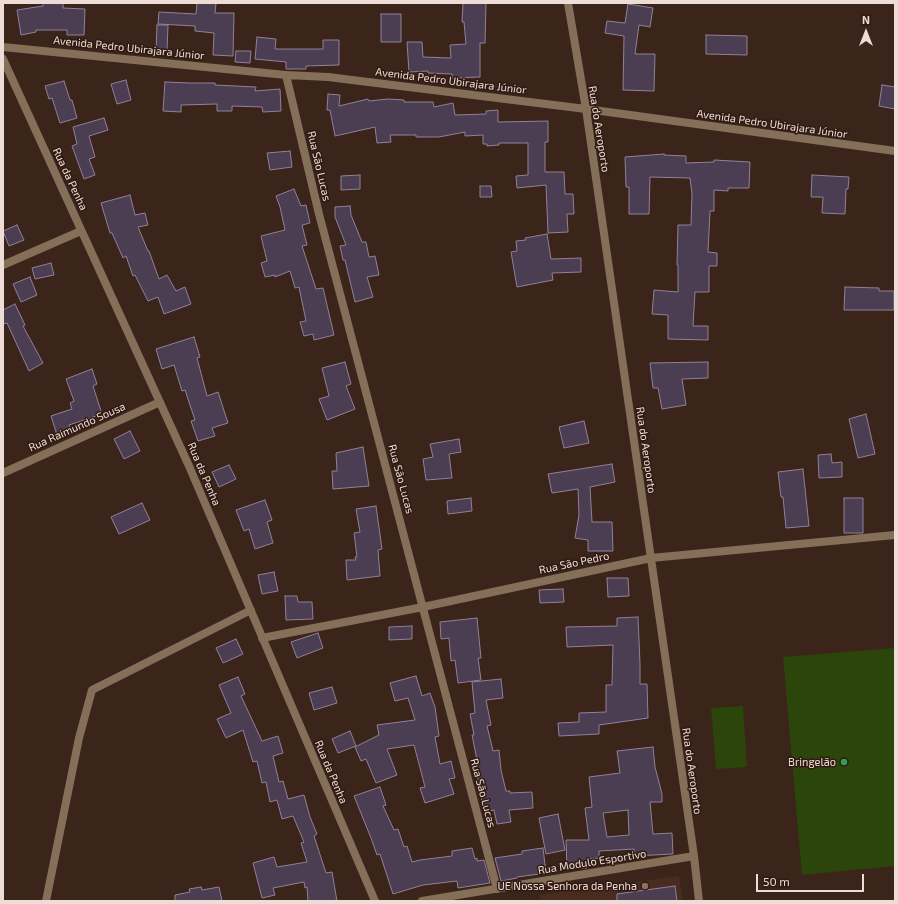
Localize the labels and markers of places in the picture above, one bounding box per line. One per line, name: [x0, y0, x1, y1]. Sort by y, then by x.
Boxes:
place label: Bringelão: [788, 755, 836, 769]
marker: Bringelão: [839, 757, 849, 767]
place label: UE Nossa Senhora da Penha: [497, 879, 637, 893]
marker: UE Nossa Senhora da Penha: [640, 881, 650, 891]

